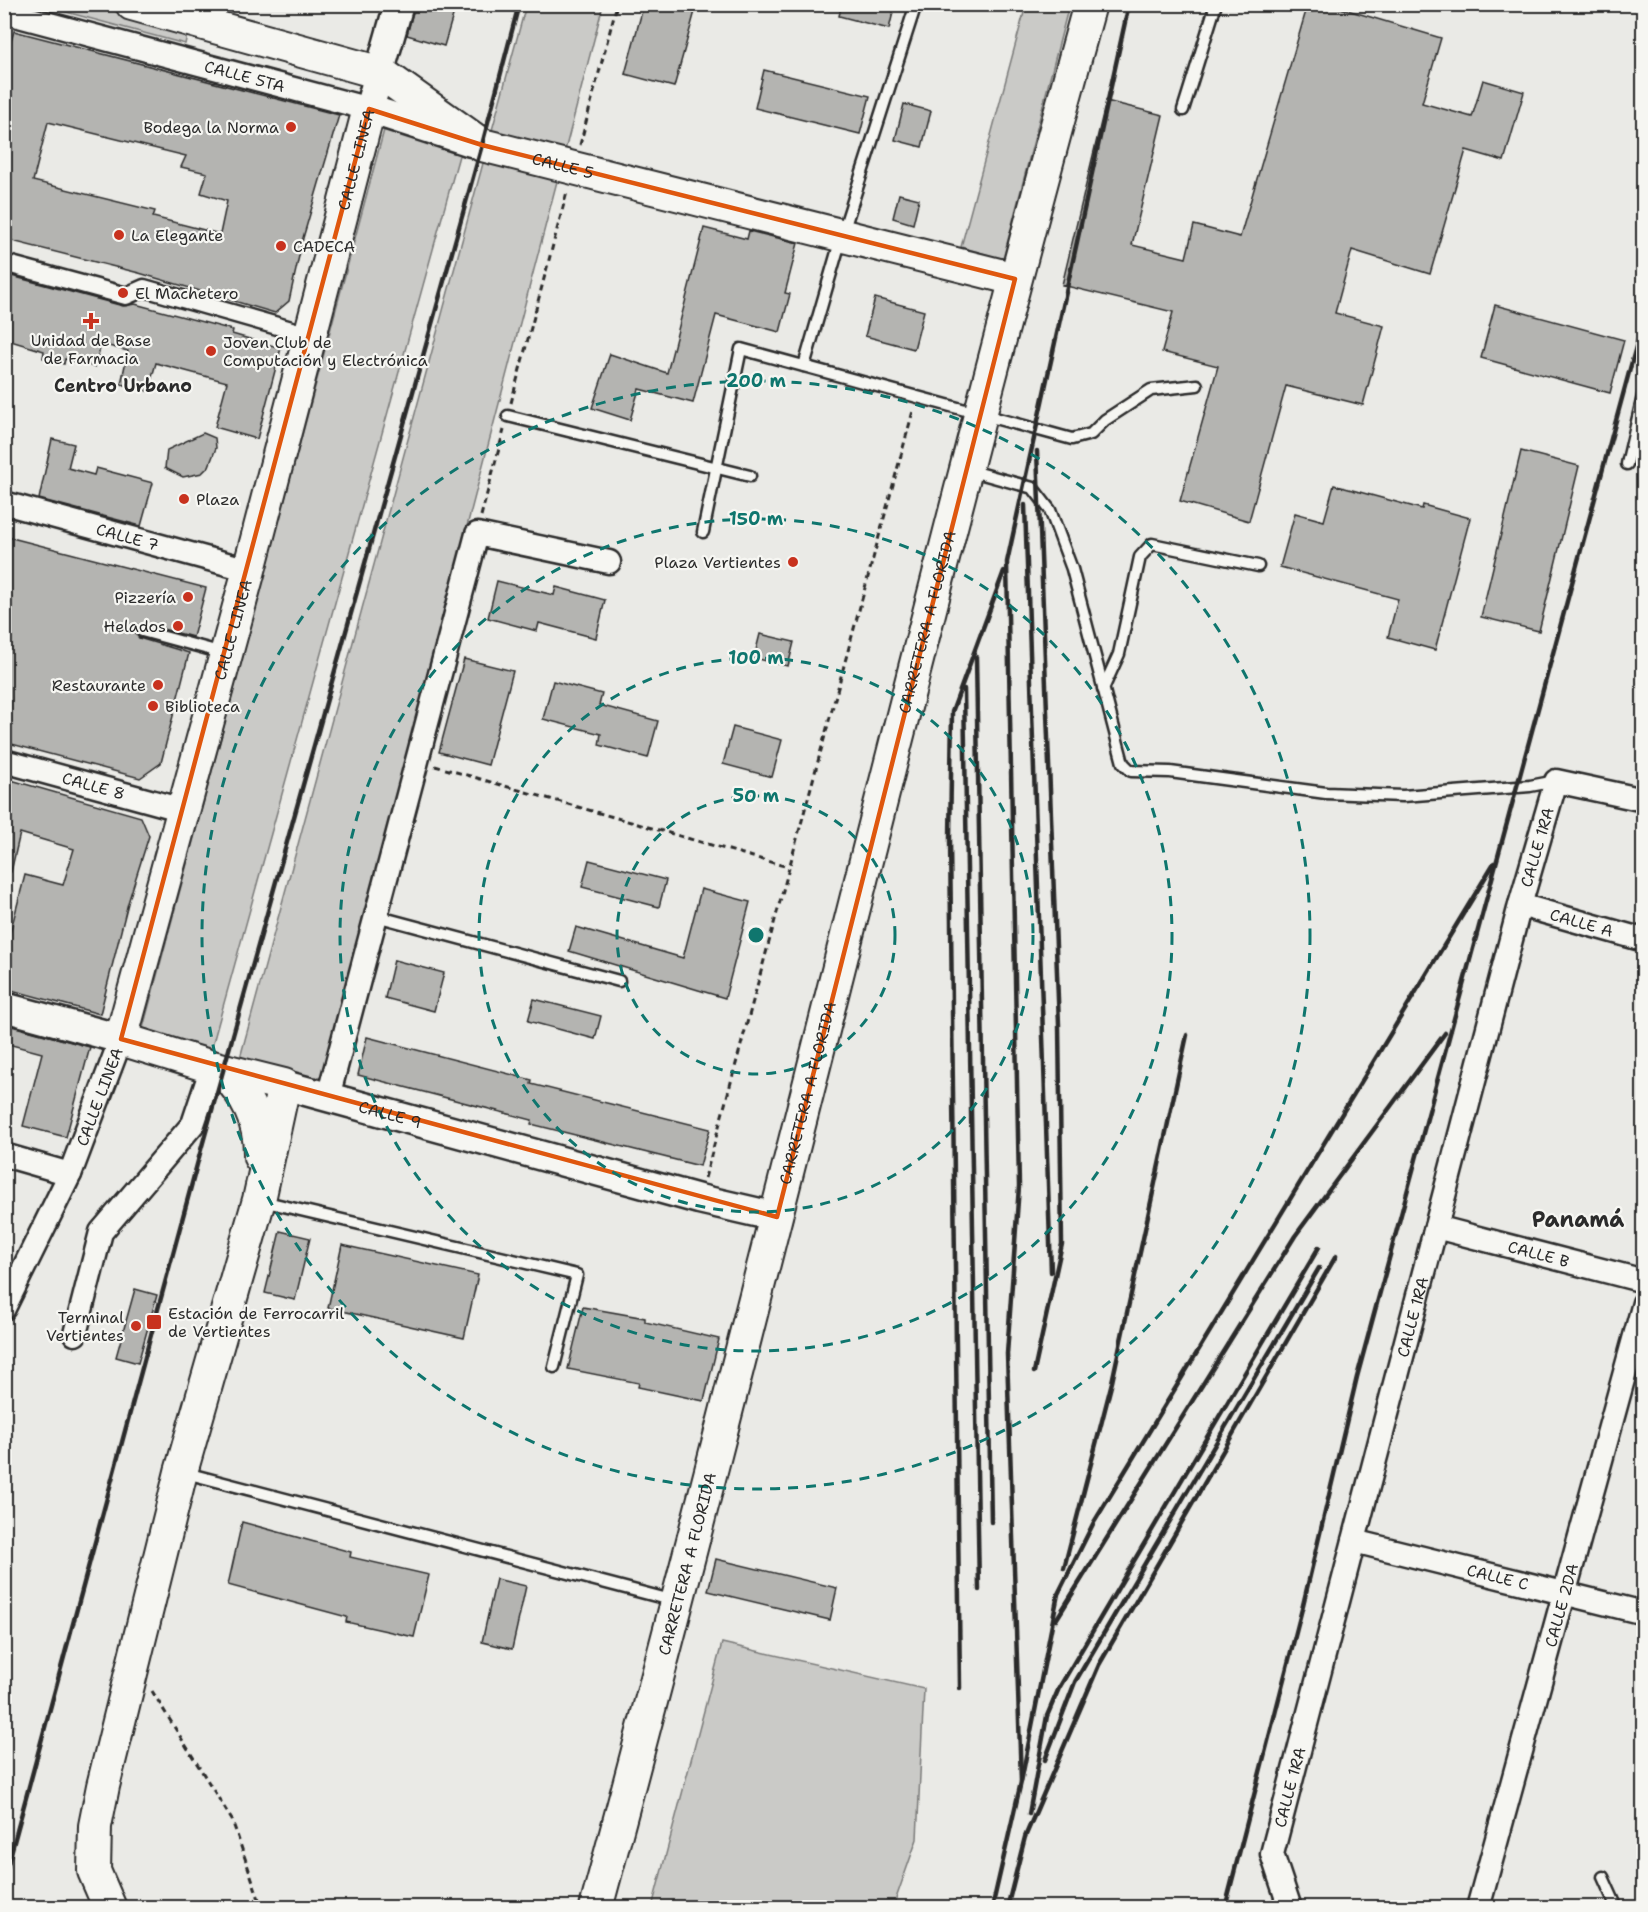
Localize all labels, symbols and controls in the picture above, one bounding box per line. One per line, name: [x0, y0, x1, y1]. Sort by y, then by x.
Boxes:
street label: CALLE 5TA: [202, 56, 287, 97]
street label: CALLE LINEA: [333, 107, 380, 212]
place label: Bodega la Norma: [144, 117, 279, 138]
marker: Bodega la Norma: [284, 120, 298, 134]
street label: CALLE 5: [530, 148, 596, 184]
place label: La Elegante: [131, 225, 223, 246]
marker: La Elegante: [112, 228, 126, 242]
place label: CADECA: [293, 236, 355, 257]
marker: CADECA: [274, 239, 288, 253]
place label: El Machetero: [135, 283, 238, 304]
marker: El Machetero: [116, 286, 130, 300]
marker: Unidad de Base de Farmacia: [84, 314, 98, 328]
place label: Unidad de Base de Farmacia: [31, 330, 151, 369]
place label: Joven Club de Computación y Electrónica: [223, 332, 428, 371]
marker: Joven Club de Computación y Electrónica: [204, 344, 218, 358]
text: 200 m: [726, 369, 787, 393]
district label: Centro Urbano: [54, 374, 192, 398]
place label: Plaza: [196, 489, 239, 510]
marker: Plaza: [177, 492, 191, 506]
text: 150 m: [729, 507, 784, 531]
street label: CALLE 7: [94, 519, 161, 556]
street label: CARRETERA A FLORIDA: [894, 528, 961, 716]
place label: Plaza Vertientes: [654, 552, 781, 573]
marker: Plaza Vertientes: [786, 555, 800, 569]
street label: CALLE LINEA: [209, 577, 257, 683]
place label: Pizzería: [114, 587, 176, 608]
marker: Pizzería: [181, 590, 195, 604]
place label: Helados: [104, 616, 166, 637]
marker: Helados: [171, 619, 185, 633]
text: 100 m: [728, 646, 784, 670]
place label: Restaurante: [52, 675, 146, 696]
marker: Restaurante: [151, 678, 165, 692]
place label: Biblioteca: [165, 696, 240, 717]
marker: Biblioteca: [146, 699, 160, 713]
street label: CALLE 8: [60, 767, 127, 805]
text: 50 m: [733, 784, 780, 808]
street label: CALLE 1RA: [1516, 805, 1559, 890]
street label: CALLE A: [1547, 904, 1615, 942]
centre of rings: [746, 925, 766, 945]
street label: CARRETERA A FLORIDA: [774, 999, 841, 1187]
street label: CALLE LINEA: [72, 1045, 128, 1149]
street label: CALLE 9: [356, 1096, 424, 1133]
district label: Panamá: [1532, 1205, 1624, 1234]
street label: CALLE B: [1506, 1236, 1571, 1272]
street label: CALLE 1RA: [1392, 1275, 1433, 1359]
place label: Estación de Ferrocarril de Vertientes: [168, 1303, 345, 1342]
place label: Terminal Vertientes: [46, 1307, 124, 1346]
marker: Estación de Ferrocarril de Vertientes: [145, 1313, 163, 1331]
marker: Terminal Vertientes: [129, 1319, 143, 1333]
street label: CARRETERA A FLORIDA: [654, 1470, 721, 1658]
street label: CALLE C: [1464, 1559, 1531, 1595]
street label: CALLE 2DA: [1540, 1561, 1583, 1650]
street label: CALLE 1RA: [1269, 1745, 1310, 1830]

